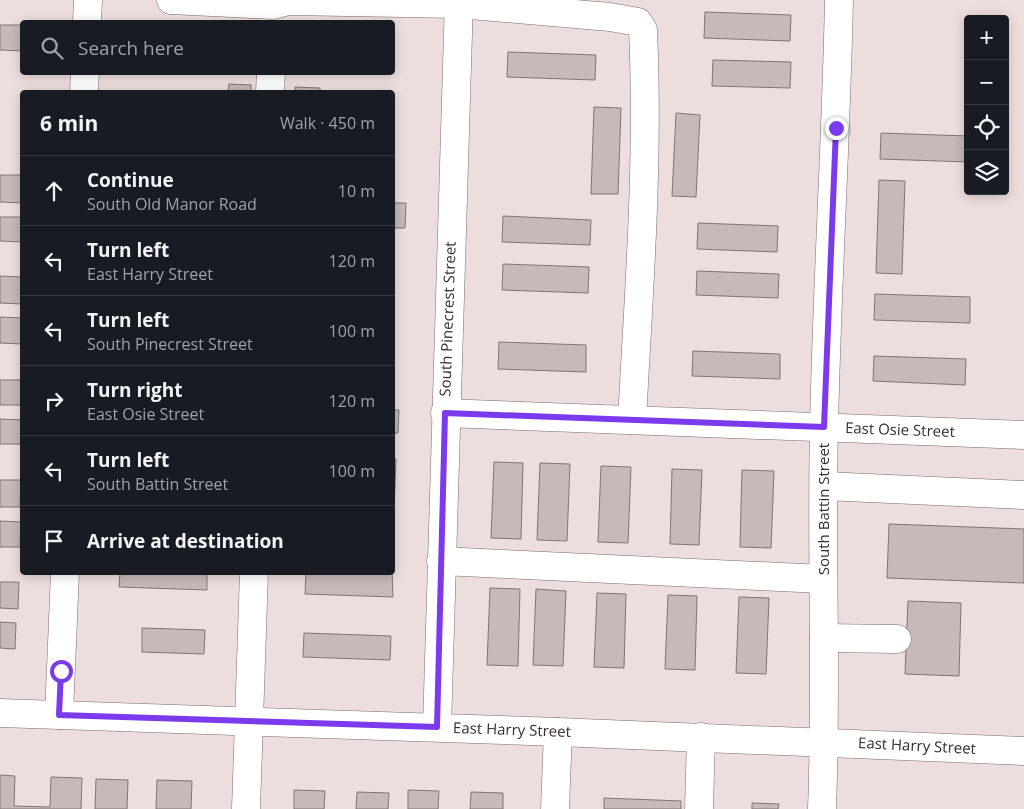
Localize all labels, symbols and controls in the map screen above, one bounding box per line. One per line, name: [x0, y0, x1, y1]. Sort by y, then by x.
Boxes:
map controls: [964, 15, 1009, 195]
button: +: [964, 15, 1009, 60]
search box: [20, 20, 395, 75]
icon: search: [38, 34, 66, 62]
text: Search here: [78, 35, 184, 61]
button: −: [964, 60, 1009, 105]
button: locate: [964, 105, 1009, 150]
text: 6 min: [40, 109, 98, 137]
text: Walk · 450 m: [280, 112, 375, 134]
route end: [825, 117, 848, 140]
button: layers: [964, 150, 1009, 195]
text: Continue: [87, 167, 174, 193]
icon: ahead: [40, 177, 68, 205]
text: 10 m: [338, 180, 375, 202]
text: South Old Manor Road: [87, 193, 257, 215]
text: Turn left: [87, 237, 169, 263]
street label: South Pinecrest Street: [434, 241, 460, 397]
icon: left: [40, 247, 68, 275]
text: 120 m: [329, 250, 375, 272]
text: East Harry Street: [87, 263, 213, 285]
text: Turn left: [87, 307, 169, 333]
icon: left: [40, 317, 68, 345]
text: 100 m: [329, 320, 375, 342]
text: South Pinecrest Street: [87, 333, 253, 355]
text: Turn right: [87, 377, 182, 403]
icon: right: [40, 387, 68, 415]
text: 120 m: [329, 390, 375, 412]
text: East Osie Street: [87, 403, 204, 425]
street label: East Osie Street: [845, 417, 955, 441]
street label: South Battin Street: [813, 443, 833, 575]
text: Turn left: [87, 447, 169, 473]
icon: left: [40, 457, 68, 485]
text: 100 m: [329, 460, 375, 482]
text: South Battin Street: [87, 473, 228, 495]
icon: arrive: [40, 527, 68, 555]
text: Arrive at destination: [87, 528, 284, 554]
route start: [50, 660, 73, 683]
street label: East Harry Street: [453, 717, 571, 741]
street label: East Harry Street: [858, 732, 977, 758]

